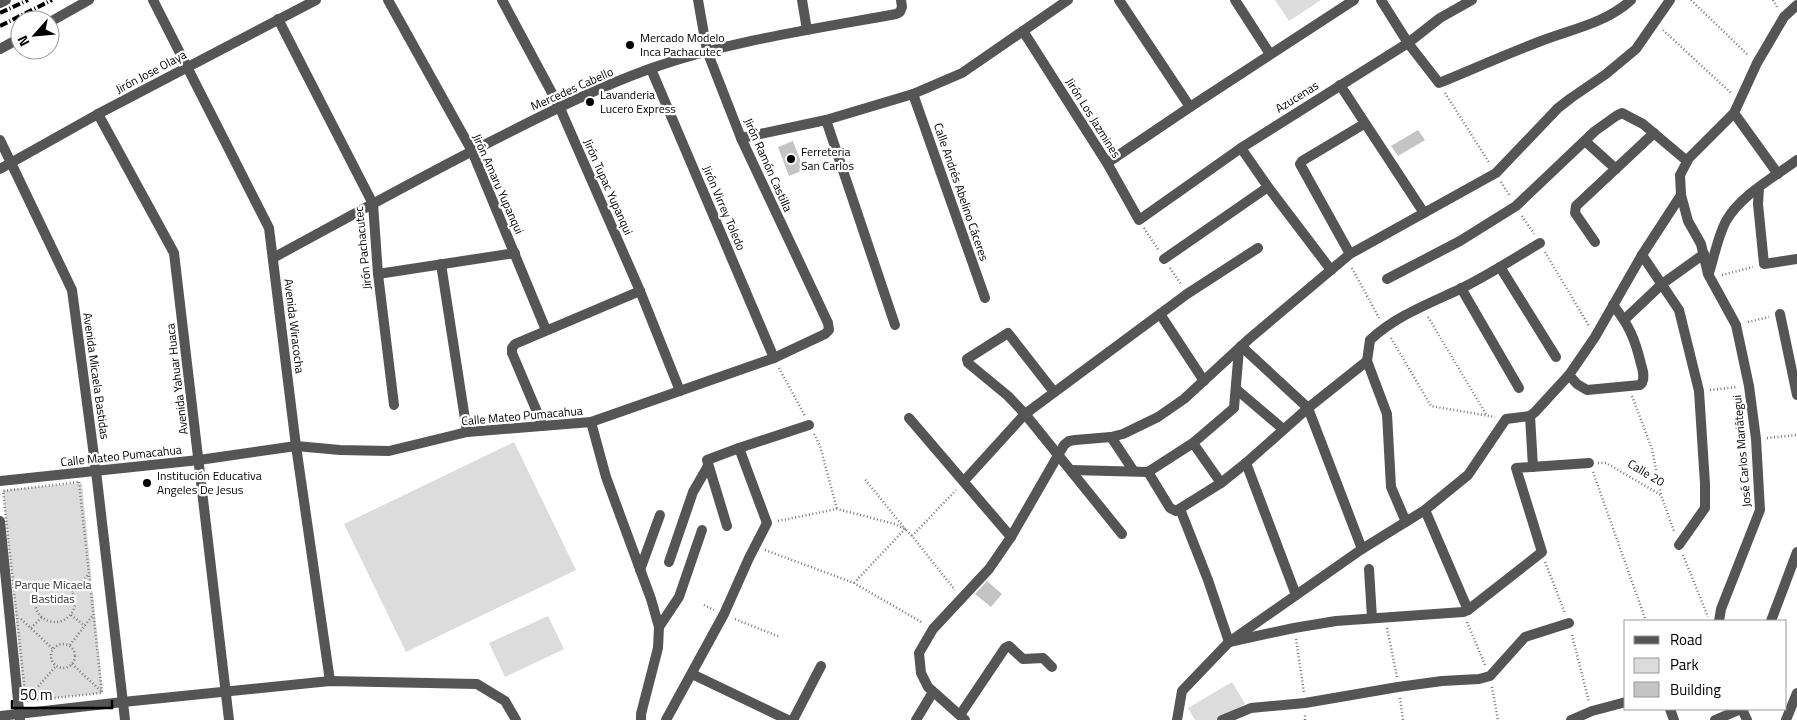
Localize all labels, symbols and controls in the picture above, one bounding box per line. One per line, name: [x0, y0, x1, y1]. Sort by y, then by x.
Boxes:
north arrow: [10, 10, 60, 60]
place label: Mercado Modelo Inca Pachacutec: [640, 28, 725, 61]
text: N: [11, 32, 35, 50]
marker: Mercado Modelo Inca Pachacutec: [624, 39, 636, 51]
street label: Jirón Jose Olaya: [112, 45, 190, 98]
street label: Mercedes Cabello: [527, 62, 616, 115]
street label: Jirón Los Jazmines: [1061, 74, 1126, 162]
street label: Azucenas: [1271, 76, 1323, 117]
place label: Lavanderia Lucero Express: [600, 85, 676, 118]
marker: Lavanderia Lucero Express: [584, 96, 596, 108]
street label: Jirón Ramón Castilla: [739, 115, 798, 215]
street label: Calle Andrés Abelino Cáceres: [929, 120, 994, 264]
street label: Jirón Amaru Yupanqui: [468, 131, 529, 237]
street label: Jirón Tupac Yupanqui: [579, 136, 638, 238]
place label: Ferreteria San Carlos: [801, 142, 854, 175]
marker: Ferreteria San Carlos: [785, 153, 797, 165]
street label: Jirón Virrey Toledo: [698, 162, 751, 253]
street label: Jirón Pachacutec: [349, 206, 376, 291]
street label: Avenida Wiracocha: [279, 277, 310, 374]
street label: Avenida Micaela Bastidas: [78, 311, 115, 441]
street label: Avenida Yahuar Huaca: [160, 322, 193, 436]
street label: José Carlos Mariátegui: [1727, 394, 1756, 508]
street label: Calle Mateo Pumacahua: [460, 401, 583, 430]
street label: Calle Mateo Pumacahua: [59, 440, 182, 471]
street label: Calle 20: [1624, 454, 1669, 491]
place label: Institución Educativa Angeles De Jesus: [157, 466, 262, 499]
marker: Institución Educativa Angeles De Jesus: [141, 477, 153, 489]
park label: Parque Micaela Bastidas: [14, 575, 92, 608]
legend: [1624, 620, 1787, 710]
text: Road: [1670, 628, 1702, 651]
text: Park: [1670, 653, 1699, 676]
scale bar: [12, 678, 112, 710]
text: Building: [1670, 678, 1721, 701]
text: 50 m: [20, 683, 53, 706]

